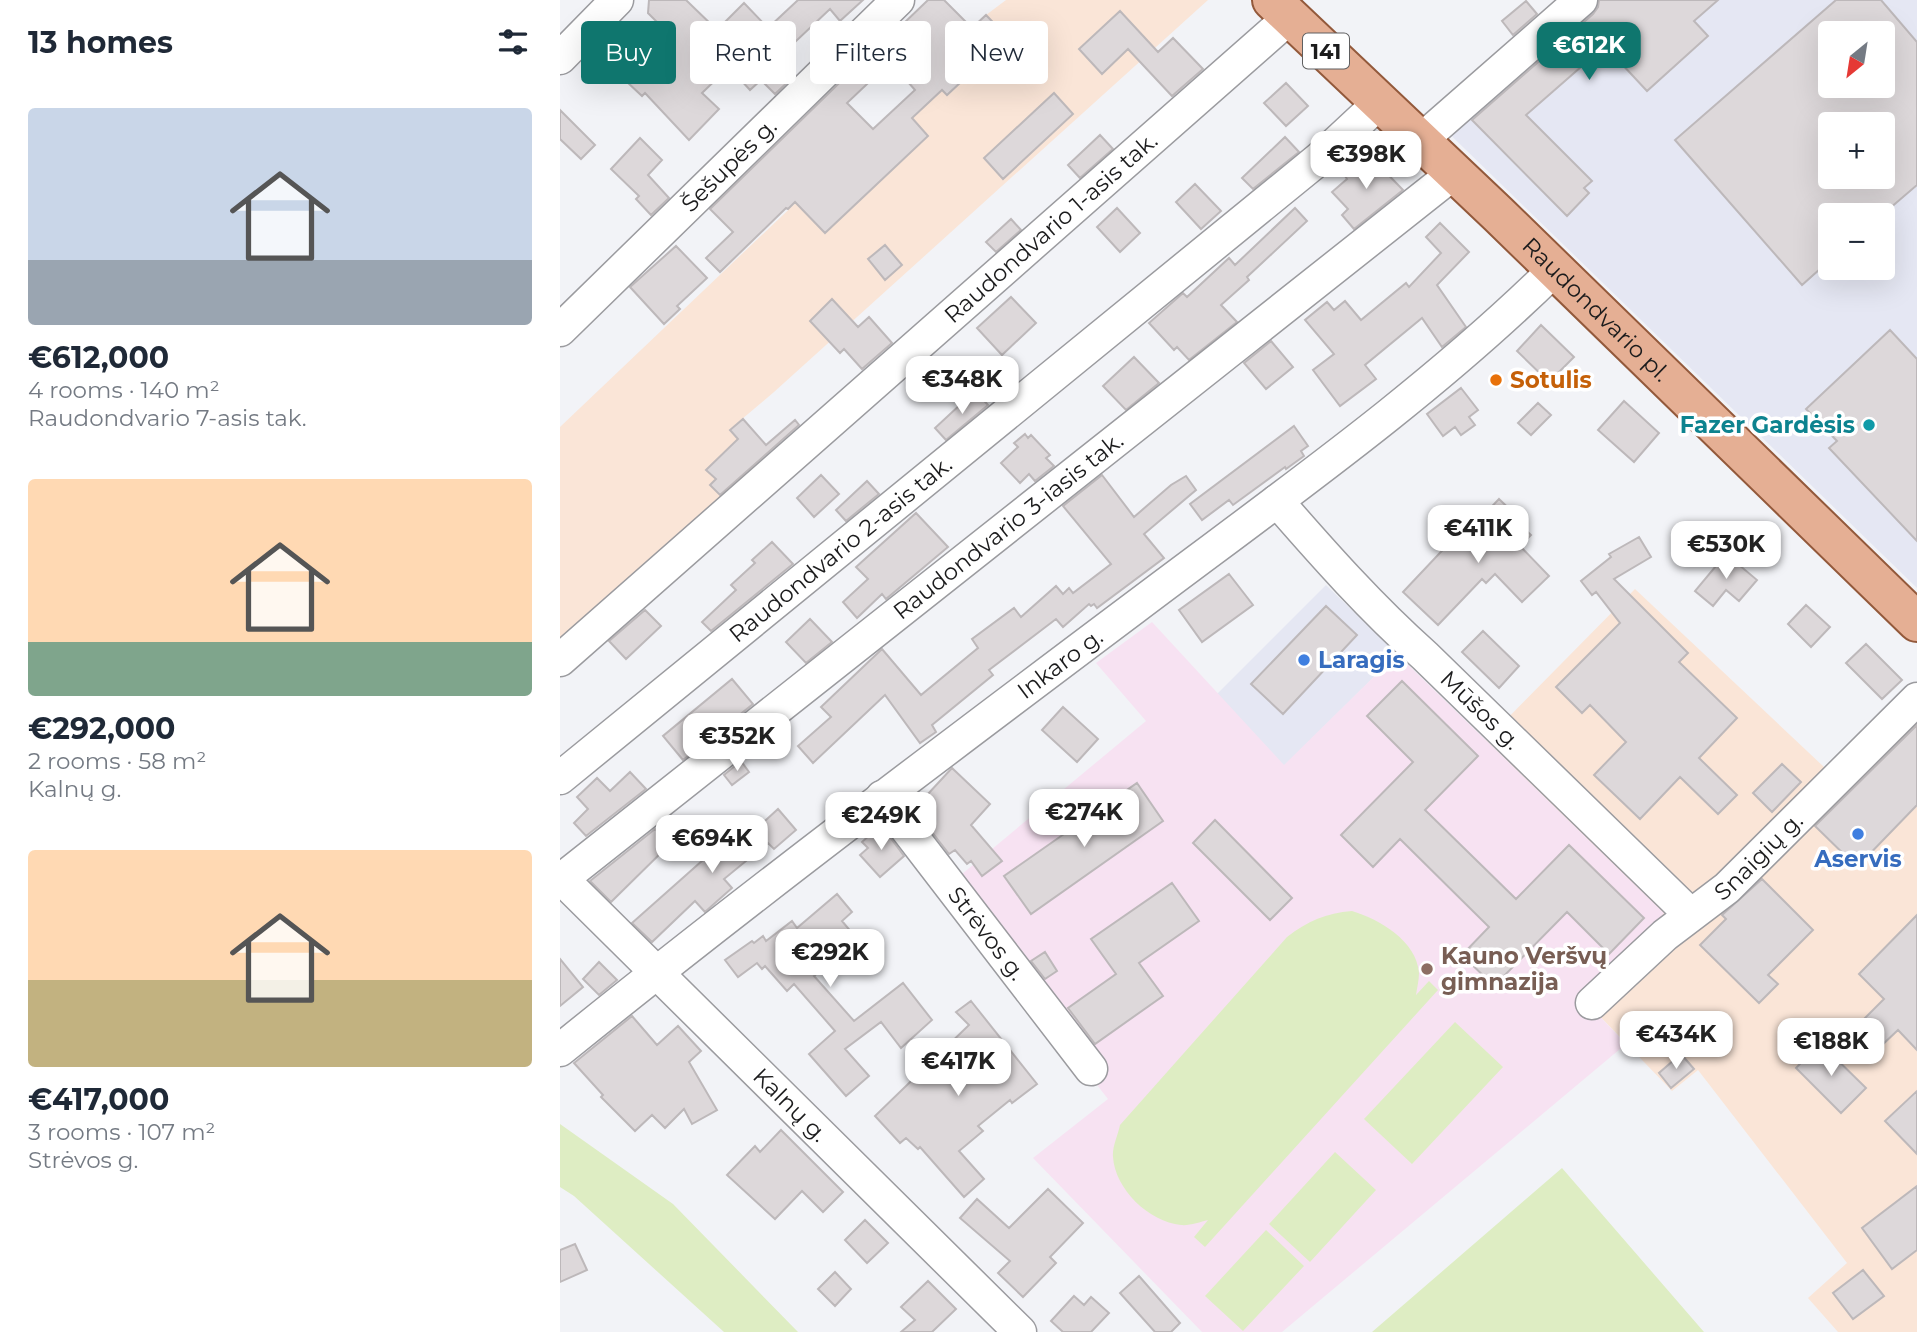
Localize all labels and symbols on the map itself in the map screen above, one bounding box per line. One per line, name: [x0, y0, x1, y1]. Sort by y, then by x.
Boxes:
north arrow: [1818, 21, 1895, 98]
pin: €612K: [1540, 22, 1638, 82]
road number: 141: [1303, 34, 1349, 68]
street label: Šešupės g.: [675, 112, 782, 218]
street label: Raudondvario 1-asis tak.: [938, 126, 1163, 329]
pin: €398K: [1317, 132, 1415, 191]
street label: Raudondvario pl.: [1516, 231, 1676, 387]
pin: €348K: [913, 356, 1011, 416]
place label: Sotulis: [1510, 366, 1592, 394]
marker: Sotulis: [1488, 372, 1504, 388]
place label: Fazer Gardėsis: [1680, 411, 1855, 439]
marker: Fazer Gardėsis: [1861, 417, 1877, 433]
street label: Raudondvario 3-iasis tak.: [887, 426, 1129, 625]
street label: Raudondvario 2-asis tak.: [723, 450, 958, 648]
pin: €411K: [1429, 505, 1527, 565]
pin: €530K: [1677, 522, 1775, 581]
street label: Inkaro g.: [1012, 622, 1108, 705]
place label: Laragis: [1318, 646, 1405, 674]
marker: Laragis: [1296, 652, 1312, 668]
street label: Mūšos g.: [1435, 665, 1527, 755]
pin: €352K: [688, 714, 786, 773]
pin: €274K: [1035, 790, 1133, 849]
pin: €249K: [832, 792, 930, 852]
street label: Snaigių g.: [1709, 807, 1809, 907]
pin: €694K: [663, 816, 761, 875]
marker: Aservis: [1850, 826, 1866, 842]
place label: Aservis: [1813, 845, 1902, 873]
street label: Strėvos g.: [942, 881, 1032, 986]
pin: €292K: [781, 930, 879, 989]
place label: Kauno Veršvų gimnazija: [1441, 942, 1607, 996]
marker: Kauno Veršvų gimnazija: [1419, 961, 1435, 977]
pin: €434K: [1627, 1012, 1725, 1071]
pin: €188K: [1782, 1018, 1880, 1078]
pin: €417K: [909, 1038, 1007, 1098]
street label: Kalnų g.: [747, 1062, 833, 1148]

